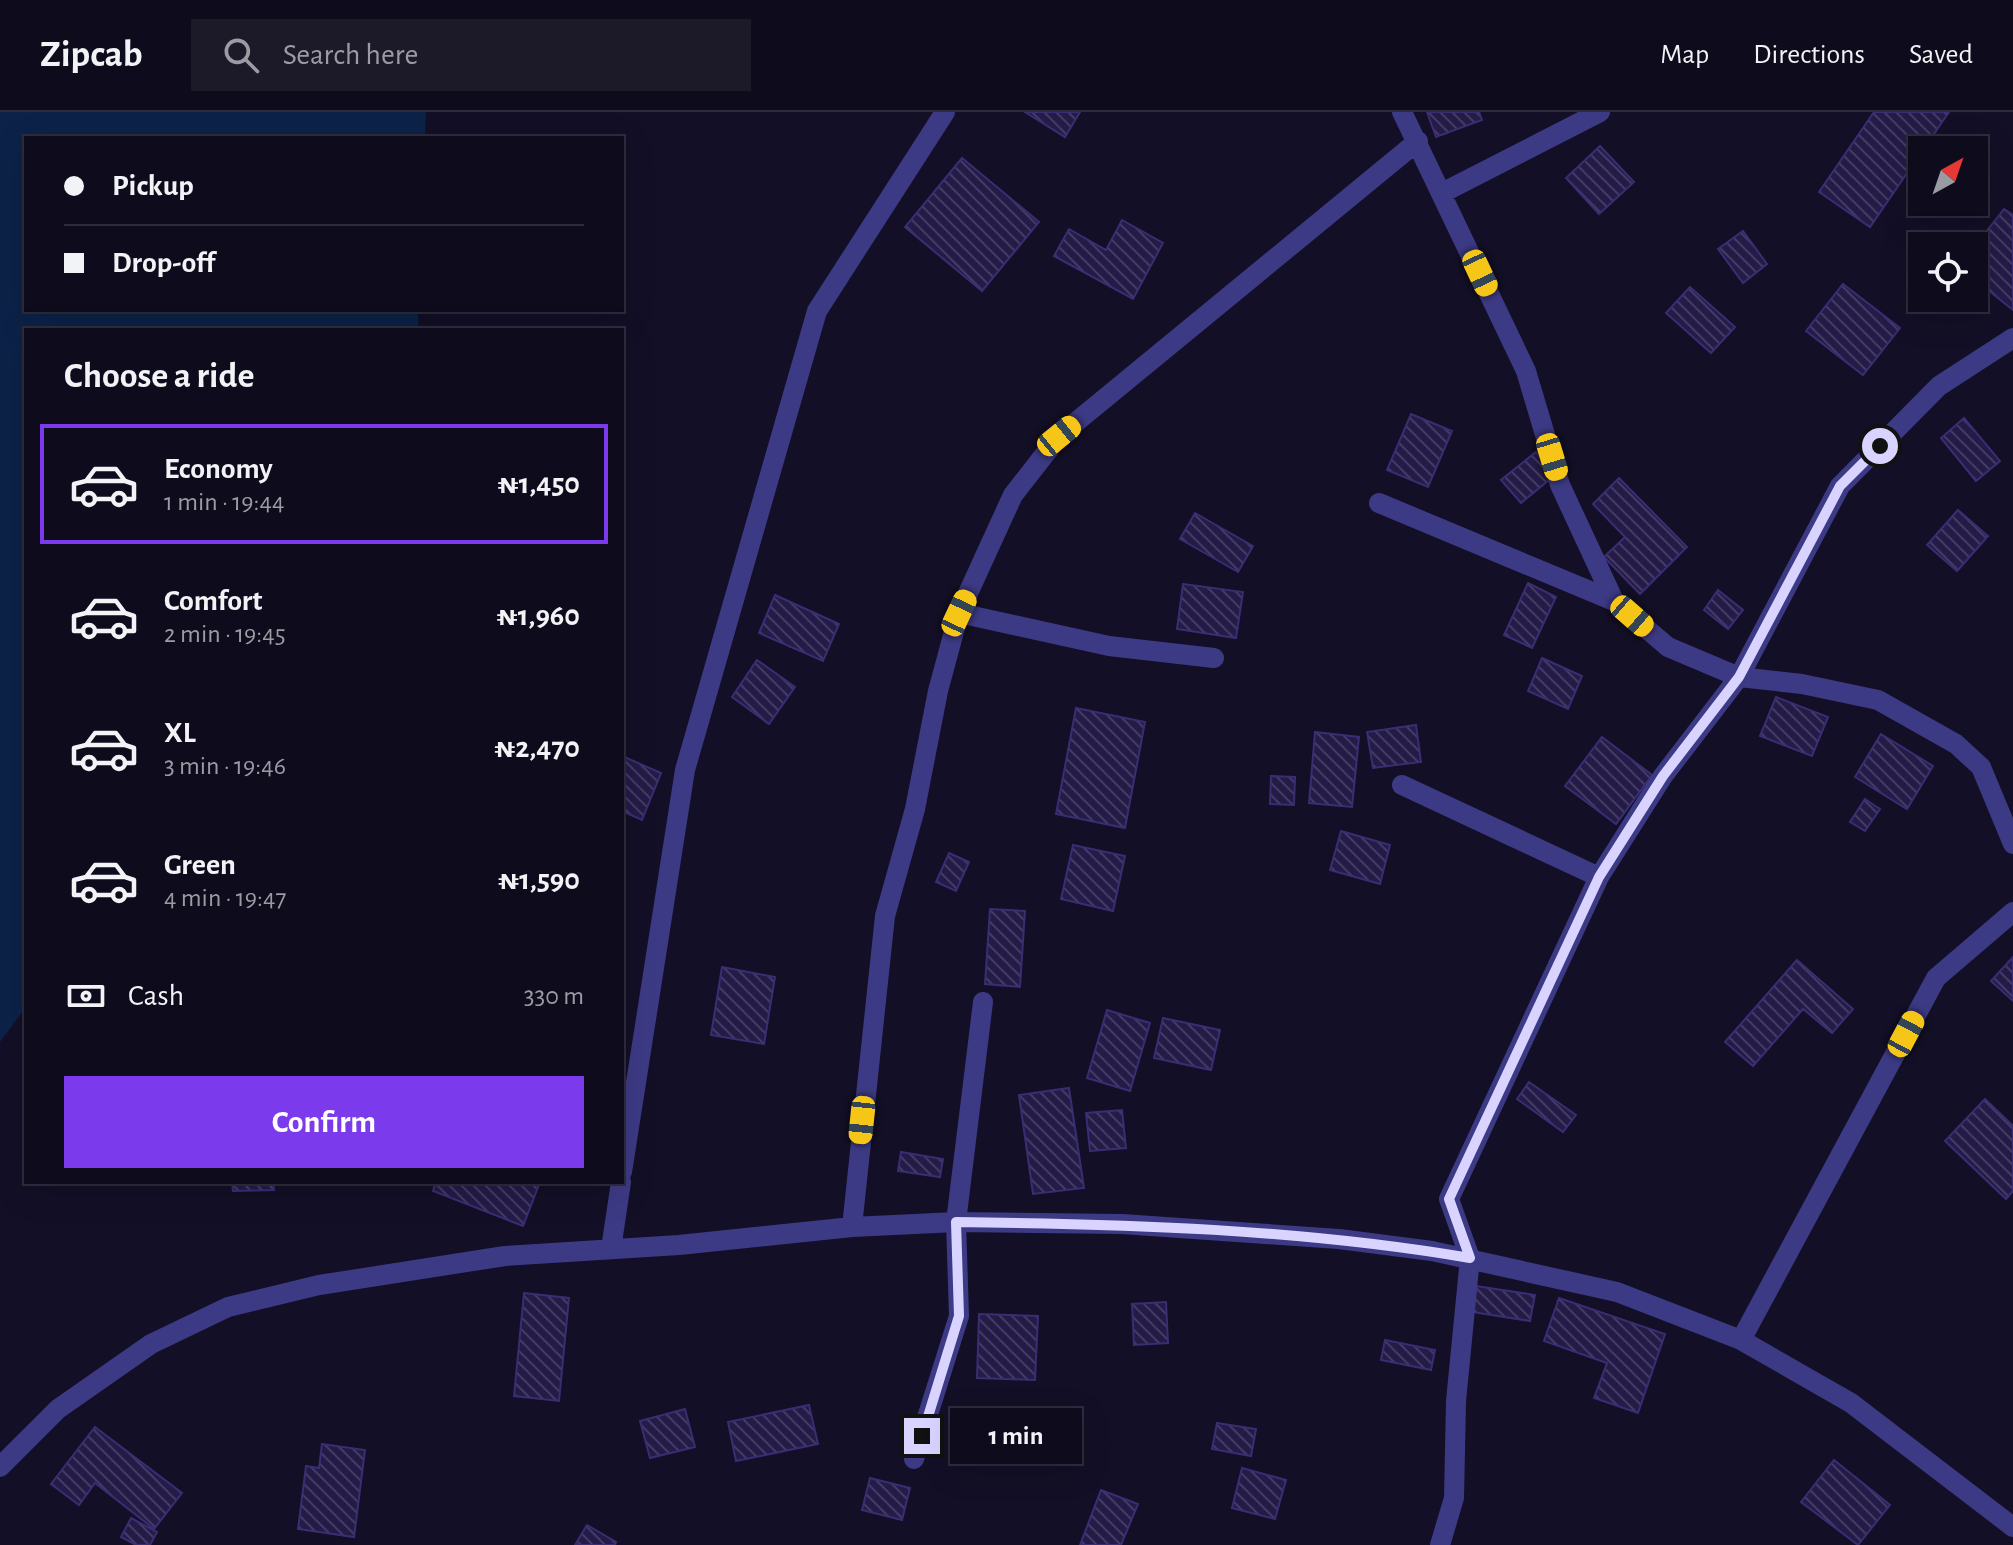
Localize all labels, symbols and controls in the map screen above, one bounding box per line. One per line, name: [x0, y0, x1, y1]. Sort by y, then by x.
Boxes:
search box: [191, 19, 751, 91]
icon: search: [219, 33, 263, 77]
text: Zipcab: [40, 36, 143, 74]
text: Search here: [283, 40, 418, 70]
text: Map: [1660, 41, 1709, 69]
text: Directions: [1753, 41, 1865, 69]
text: Saved: [1909, 41, 1973, 69]
north arrow: [1908, 136, 1988, 216]
map controls: [1908, 136, 1988, 312]
text: Pickup: [112, 171, 194, 201]
button: locate: [1908, 232, 1988, 312]
car: [1459, 246, 1501, 300]
text: Drop-off: [112, 248, 215, 278]
text: Choose a ride: [64, 358, 254, 394]
car: [1033, 412, 1085, 460]
route start: [1862, 428, 1898, 464]
car: [1534, 431, 1570, 483]
icon: car: [68, 448, 140, 520]
text: Economy: [164, 454, 273, 484]
text: ₦1,450: [498, 469, 580, 499]
text: 1 min · 19:44: [164, 489, 284, 515]
icon: car: [68, 580, 140, 652]
text: Comfort: [164, 586, 263, 616]
car: [938, 586, 980, 640]
car: [1606, 591, 1658, 641]
text: ₦1,960: [497, 601, 580, 631]
text: 2 min · 19:45: [164, 621, 286, 647]
icon: car: [68, 712, 140, 784]
text: XL: [164, 718, 196, 748]
text: ₦2,470: [494, 733, 580, 763]
text: 3 min · 19:46: [164, 753, 286, 779]
icon: car: [68, 844, 140, 916]
text: Green: [164, 850, 236, 880]
text: ₦1,590: [498, 865, 580, 895]
text: 4 min · 19:47: [164, 885, 286, 911]
icon: cash: [64, 974, 108, 1018]
text: Cash: [128, 981, 184, 1011]
text: 330 m: [524, 983, 584, 1009]
car: [1884, 1007, 1928, 1061]
button: Confirm: [64, 1076, 584, 1168]
car: [848, 1095, 876, 1145]
callout: 1 min: [950, 1408, 1082, 1464]
route end: [904, 1418, 940, 1454]
text: 1 min: [989, 1423, 1043, 1449]

